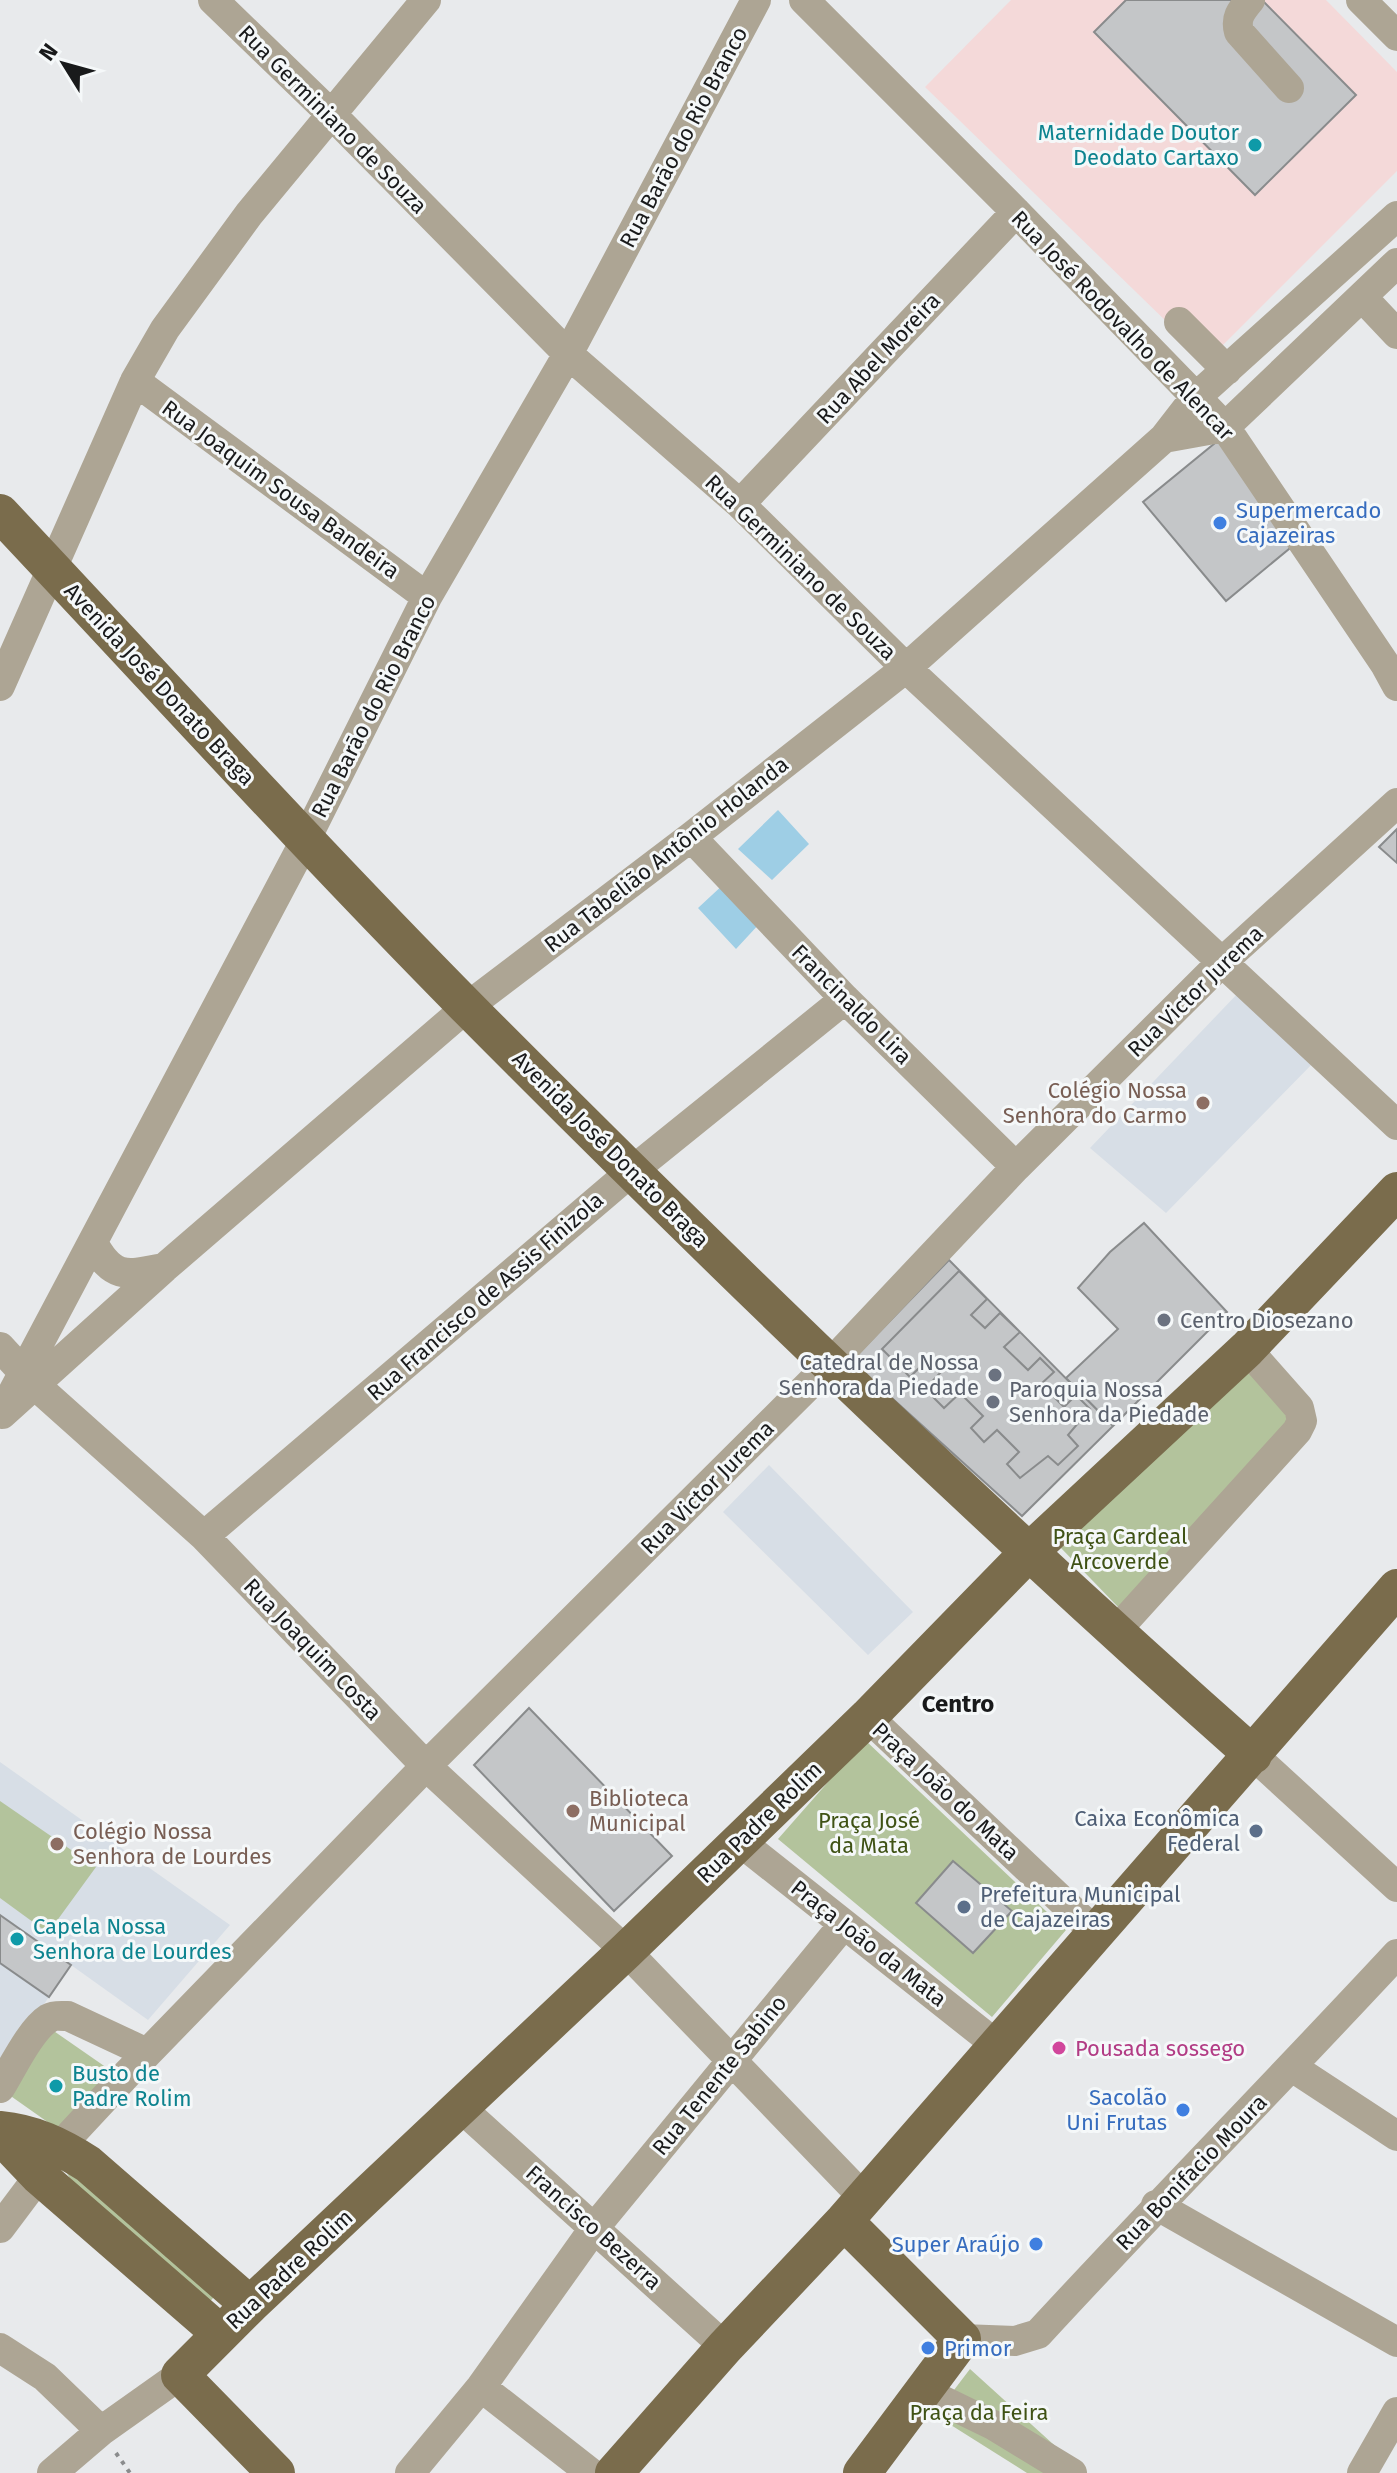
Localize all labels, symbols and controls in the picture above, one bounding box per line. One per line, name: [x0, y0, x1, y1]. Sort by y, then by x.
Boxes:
street label: Rua Germiniano de Souza: [233, 19, 433, 219]
street label: Rua Barāo do Rio Branco: [614, 22, 753, 252]
north arrow: [24, 24, 104, 104]
text: N: [33, 38, 64, 66]
place label: Maternidade Doutor Deodato Cartaxo: [1038, 119, 1239, 171]
marker: Maternidade Doutor Deodato Cartaxo: [1246, 136, 1264, 154]
street label: Rua José Rodovalho de Alencar: [1006, 205, 1240, 446]
street label: Rua Abel Moreira: [811, 287, 946, 430]
street label: Rua Joaquim Sousa Bandeira: [157, 394, 405, 585]
street label: Rua Germiniano de Souza: [699, 469, 902, 666]
place label: Supermercado Cajazeiras: [1236, 497, 1381, 549]
marker: Supermercado Cajazeiras: [1211, 514, 1229, 532]
street label: Avenida José Donato Braga: [59, 577, 261, 791]
street label: Rua Barāo do Rio Branco: [305, 590, 441, 822]
street label: Rua Tabelião Antônio Holanda: [539, 751, 794, 958]
street label: Rua Victor Jurema: [1122, 920, 1269, 1063]
street label: Francinaldo Lira: [786, 939, 917, 1070]
street label: Avenida José Donato Braga: [507, 1045, 715, 1253]
place label: Colégio Nossa Senhora do Carmo: [1003, 1077, 1187, 1129]
marker: Colégio Nossa Senhora do Carmo: [1194, 1094, 1212, 1112]
street label: Rua Francisco de Assis Finizola: [362, 1186, 609, 1406]
place label: Centro Diosezano: [1180, 1307, 1354, 1334]
marker: Centro Diosezano: [1155, 1311, 1173, 1329]
place label: Catedral de Nossa Senhora da Piedade: [779, 1349, 979, 1401]
marker: Catedral de Nossa Senhora da Piedade: [986, 1366, 1004, 1384]
place label: Paroquia Nossa Senhora da Piedade: [1009, 1376, 1209, 1428]
marker: Paroquia Nossa Senhora da Piedade: [984, 1393, 1002, 1411]
street label: Rua Victor Jurema: [635, 1415, 780, 1560]
park label: Praça Cardeal Arcoverde: [1052, 1523, 1188, 1575]
street label: Rua Joaquim Costa: [238, 1573, 387, 1726]
district label: Centro: [922, 1690, 994, 1718]
street label: Praça João do Mata: [867, 1716, 1025, 1866]
street label: Rua Padre Rolim: [691, 1756, 828, 1889]
place label: Biblioteca Municipal: [589, 1785, 689, 1837]
marker: Biblioteca Municipal: [564, 1802, 582, 1820]
place label: Caixa Econômica Federal: [1074, 1805, 1240, 1857]
park label: Praça José da Mata: [818, 1807, 920, 1859]
place label: Colégio Nossa Senhora de Lourdes: [73, 1818, 271, 1870]
marker: Caixa Econômica Federal: [1247, 1822, 1265, 1840]
marker: Colégio Nossa Senhora de Lourdes: [48, 1835, 66, 1853]
street label: Praça João da Mata: [786, 1874, 952, 2012]
place label: Prefeitura Municipal de Cajazeiras: [980, 1881, 1181, 1933]
marker: Prefeitura Municipal de Cajazeiras: [955, 1898, 973, 1916]
place label: Capela Nossa Senhora de Lourdes: [33, 1913, 231, 1965]
marker: Capela Nossa Senhora de Lourdes: [8, 1930, 26, 1948]
street label: Rua Tenente Sabino: [647, 1990, 792, 2161]
place label: Pousada sossego: [1075, 2035, 1245, 2062]
marker: Pousada sossego: [1050, 2039, 1068, 2057]
place label: Busto de Padre Rolim: [72, 2060, 192, 2112]
marker: Busto de Padre Rolim: [47, 2077, 65, 2095]
place label: Sacolão Uni Frutas: [1066, 2084, 1167, 2136]
street label: Rua Bonifacio Moura: [1110, 2089, 1273, 2256]
marker: Sacolão Uni Frutas: [1174, 2101, 1192, 2119]
street label: Francisco Bezerra: [520, 2159, 667, 2295]
street label: Rua Padre Rolim: [220, 2204, 358, 2335]
place label: Super Araújo: [892, 2231, 1020, 2258]
marker: Super Araújo: [1027, 2235, 1045, 2253]
place label: Primor: [944, 2335, 1012, 2362]
marker: Primor: [919, 2339, 937, 2357]
park label: Praça da Feira: [910, 2399, 1049, 2426]

